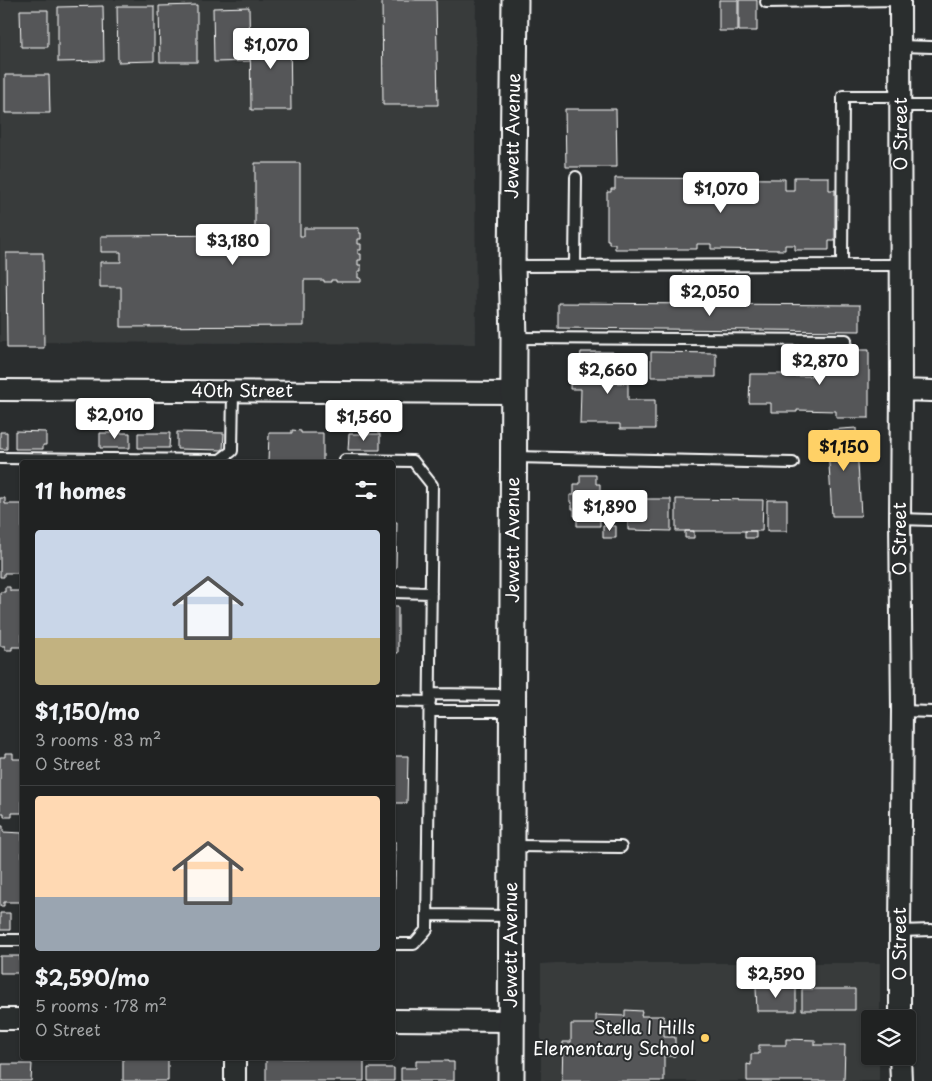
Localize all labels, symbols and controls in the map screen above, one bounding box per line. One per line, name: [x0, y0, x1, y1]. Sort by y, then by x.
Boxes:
pin: $1,070: [230, 28, 312, 70]
text: $1,070: [244, 32, 298, 56]
street label: Jewett Avenue: [497, 73, 526, 199]
street label: O Street: [886, 97, 913, 171]
pin: $1,070: [680, 172, 762, 214]
text: $1,070: [694, 176, 748, 200]
pin: $3,180: [192, 224, 274, 266]
text: $3,180: [207, 228, 259, 252]
pin: $2,050: [669, 274, 751, 317]
text: $2,050: [681, 279, 739, 303]
pin: $2,870: [779, 344, 861, 386]
text: $2,870: [792, 348, 848, 372]
pin: $2,660: [567, 352, 649, 395]
text: $2,660: [579, 357, 637, 381]
street label: 40th Street: [191, 376, 293, 403]
pin: $2,010: [74, 398, 156, 440]
pin: $1,560: [323, 400, 405, 442]
text: $2,010: [87, 402, 143, 426]
text: $1,560: [336, 404, 392, 428]
pin: $1,150: [803, 430, 885, 472]
text: $1,150: [819, 434, 869, 458]
text: 11 homes: [35, 474, 126, 506]
icon: filters: [352, 476, 380, 504]
street label: Jewett Avenue: [498, 477, 525, 603]
pin: $1,890: [569, 490, 651, 532]
text: $1,890: [583, 494, 637, 518]
street label: O Street: [885, 502, 912, 576]
icon: home: [163, 563, 253, 653]
text: $1,150/mo: [35, 695, 139, 727]
text: 3 rooms · 83 m²: [35, 727, 161, 751]
text: O Street: [35, 751, 100, 775]
icon: home: [163, 828, 253, 918]
street label: Jewett Avenue: [496, 882, 523, 1008]
street label: O Street: [885, 907, 912, 981]
pin: $2,590: [735, 956, 817, 999]
text: $2,590/mo: [35, 961, 149, 993]
text: $2,590: [747, 961, 805, 985]
text: 5 rooms · 178 m²: [35, 993, 167, 1017]
map controls: [861, 1010, 916, 1065]
button: layers: [861, 1010, 916, 1065]
place label: Stella I Hills Elementary School: [533, 1013, 695, 1061]
text: O Street: [35, 1017, 100, 1041]
marker: Stella I Hills Elementary School: [699, 1032, 711, 1044]

